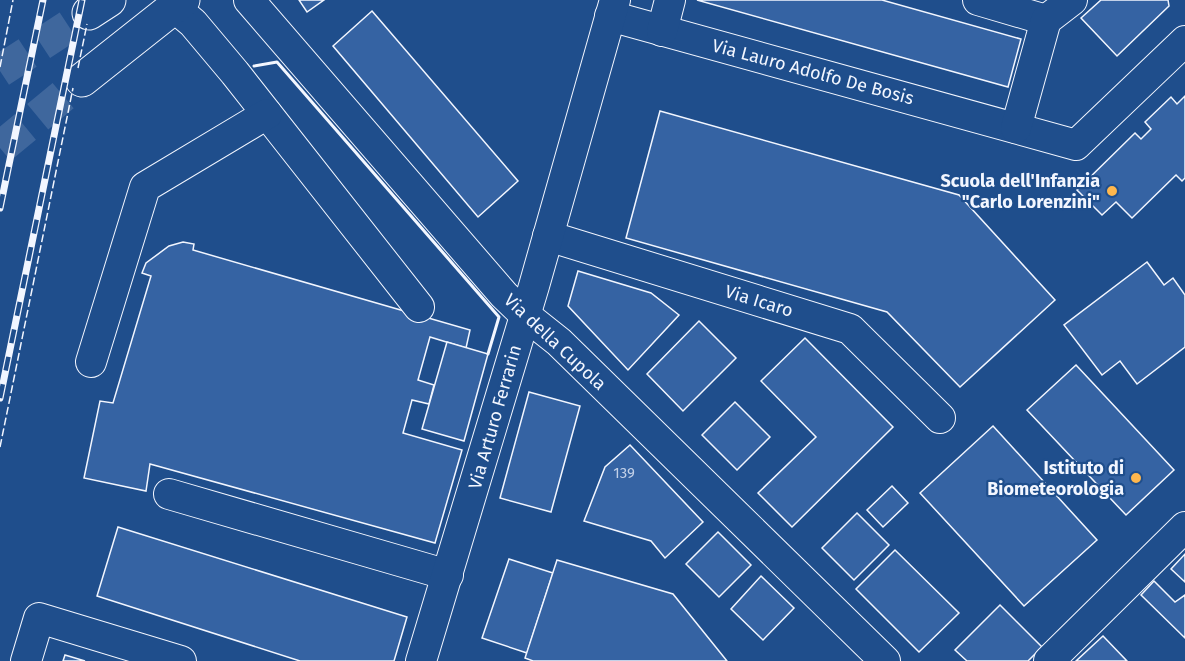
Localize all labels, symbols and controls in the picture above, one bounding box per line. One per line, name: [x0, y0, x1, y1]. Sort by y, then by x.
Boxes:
street label: Via Lauro Adolfo De Bosis: [710, 34, 916, 110]
place label: Scuola dell'Infanzia "Carlo Lorenzini": [941, 170, 1100, 213]
marker: Scuola dell'Infanzia "Carlo Lorenzini": [1105, 184, 1119, 198]
street label: Via Icaro: [722, 280, 796, 322]
street label: Via della Cupola: [499, 289, 611, 395]
street label: Via Arturo Ferrarin: [464, 342, 526, 492]
place label: Istituto di Biometeorologia: [987, 457, 1124, 500]
house number: 139: [613, 464, 635, 482]
marker: Istituto di Biometeorologia: [1129, 471, 1143, 485]

